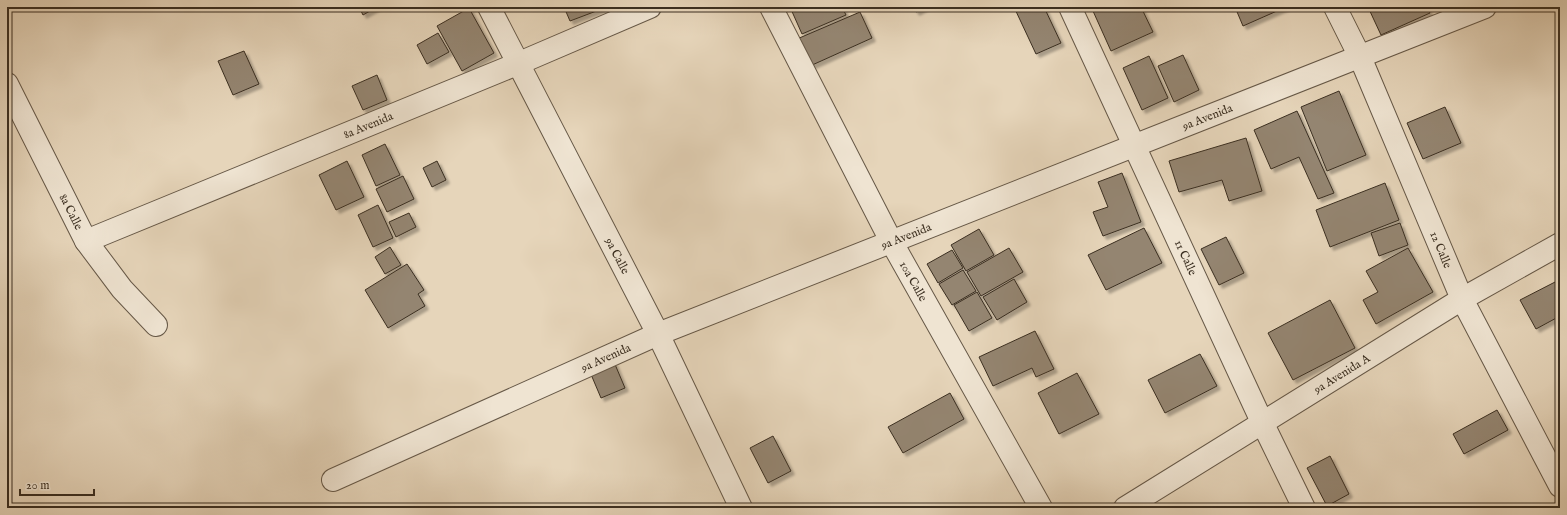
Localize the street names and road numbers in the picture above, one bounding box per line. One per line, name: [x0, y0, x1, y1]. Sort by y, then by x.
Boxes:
street label: 9a Avenida: [1179, 100, 1236, 134]
street label: 8a Avenida: [341, 108, 396, 142]
street label: 8a Calle: [56, 191, 86, 233]
street label: 9a Avenida: [878, 219, 934, 253]
street label: 12 Calle: [1426, 229, 1455, 271]
street label: 9a Calle: [601, 234, 633, 277]
street label: 11 Calle: [1171, 238, 1200, 278]
street label: 10a Calle: [896, 259, 931, 305]
street label: 9a Avenida: [578, 340, 634, 376]
street label: 9a Avenida A: [1310, 350, 1374, 398]

